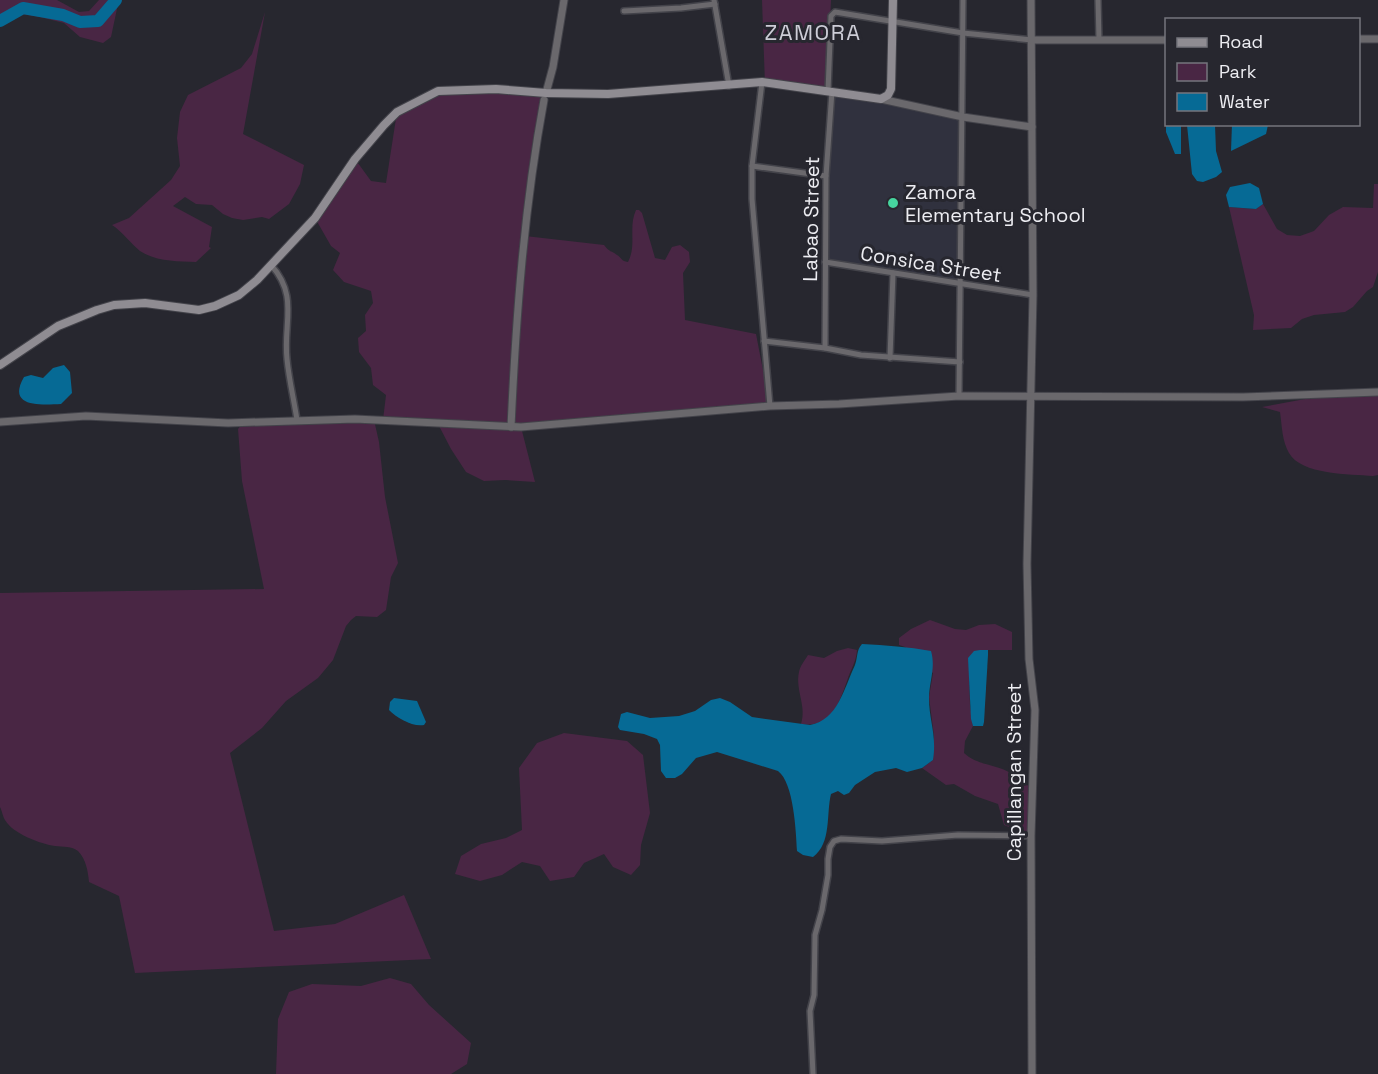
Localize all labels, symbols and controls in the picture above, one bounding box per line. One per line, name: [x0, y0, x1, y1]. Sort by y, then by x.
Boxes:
district label: ZAMORA: [764, 18, 862, 46]
legend: [1165, 18, 1360, 126]
text: Road: [1219, 30, 1263, 53]
text: Park: [1219, 60, 1257, 83]
text: Water: [1219, 90, 1270, 113]
street label: Labao Street: [797, 156, 825, 282]
place label: Zamora Elementary School: [905, 179, 1086, 228]
marker: Zamora Elementary School: [886, 196, 900, 210]
street label: Consica Street: [859, 240, 1003, 288]
street label: Capillangan Street: [1001, 683, 1027, 861]

